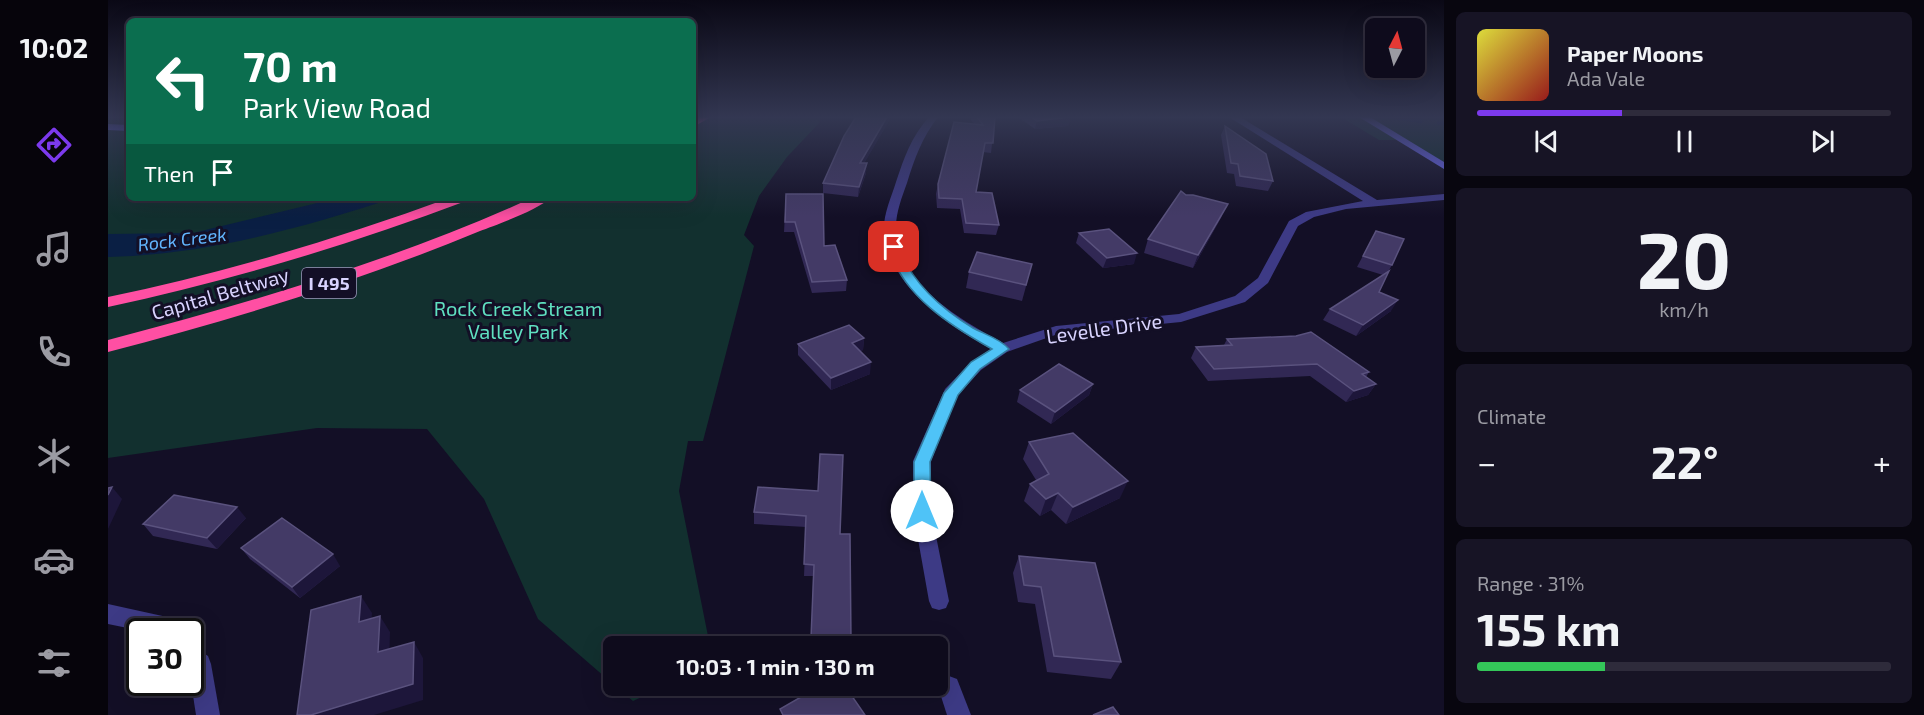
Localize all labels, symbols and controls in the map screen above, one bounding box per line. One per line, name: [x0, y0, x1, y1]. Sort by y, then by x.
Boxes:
north arrow: [1365, 18, 1425, 78]
map controls: [1365, 18, 1425, 78]
text: 10:02: [20, 31, 88, 63]
text: 70 m: [243, 40, 338, 90]
text: Paper Moons: [1567, 40, 1703, 66]
icon: left: [144, 42, 222, 120]
text: Ada Vale: [1567, 66, 1645, 90]
text: Park View Road: [243, 91, 431, 123]
icon: directions: [33, 124, 75, 166]
icon: previous: [1530, 125, 1563, 158]
icon: pause: [1668, 125, 1701, 158]
icon: next: [1806, 125, 1839, 158]
icon: arrive: [206, 156, 239, 189]
text: Then: [144, 160, 194, 186]
text: 20: [1637, 211, 1731, 305]
pin: [868, 221, 919, 272]
water label: Rock Creek: [136, 223, 228, 255]
icon: music: [33, 228, 75, 270]
icon: arrive: [877, 230, 910, 263]
street label: Capital Beltway: [148, 262, 292, 324]
road number: I 495: [302, 268, 356, 298]
park label: Rock Creek Stream Valley Park: [434, 296, 602, 343]
text: km/h: [1659, 297, 1709, 321]
street label: Levelle Drive: [1045, 308, 1163, 348]
icon: phone: [33, 331, 75, 373]
text: Climate: [1477, 404, 1546, 428]
text: 22°: [1651, 434, 1718, 488]
icon: climate: [33, 435, 75, 477]
text: −: [1477, 442, 1496, 482]
text: +: [1873, 442, 1891, 482]
position arrow: [890, 479, 954, 543]
icon: car: [33, 539, 75, 581]
text: Range · 31%: [1477, 571, 1584, 595]
text: 155 km: [1477, 601, 1621, 655]
speed limit sign: 30: [126, 618, 204, 696]
icon: filters: [33, 642, 75, 684]
text: 10:03 · 1 min · 130 m: [676, 653, 875, 679]

